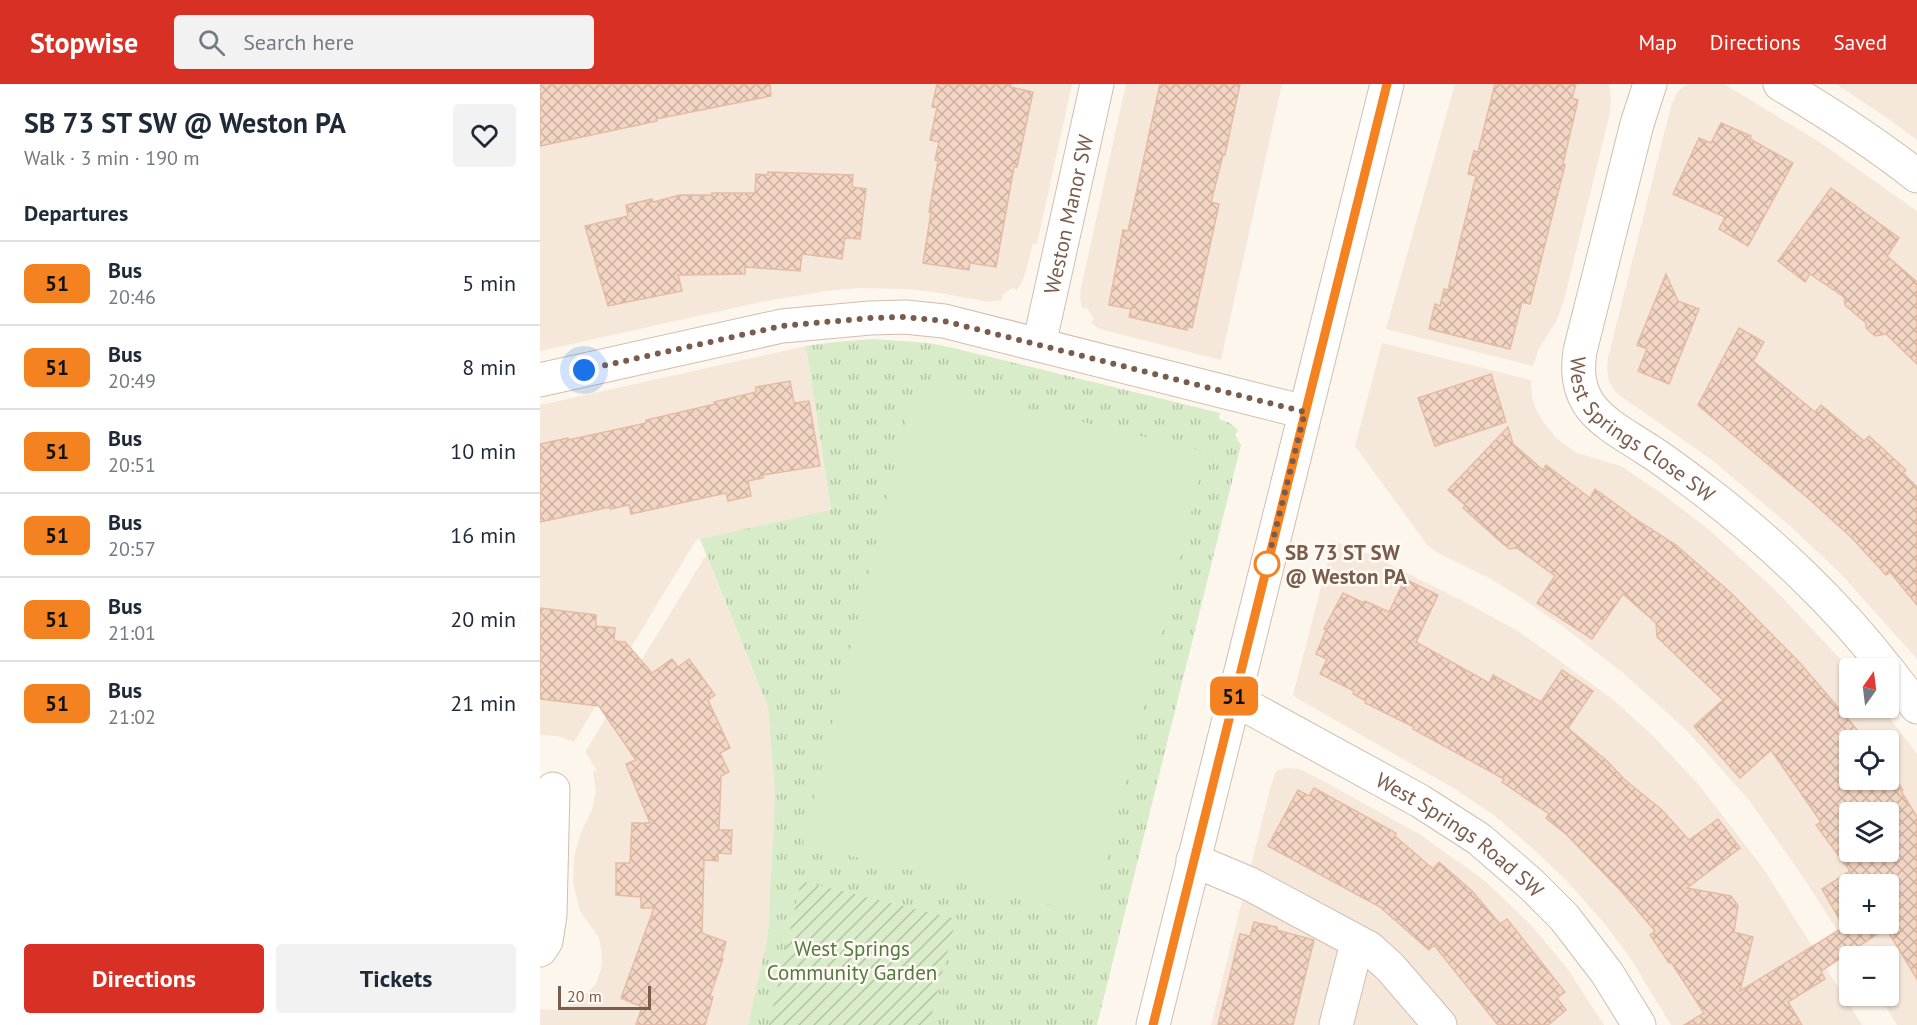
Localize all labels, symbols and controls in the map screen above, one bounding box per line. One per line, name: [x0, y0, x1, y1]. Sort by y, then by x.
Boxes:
search box: [174, 15, 594, 69]
text: Stopwise: [30, 24, 138, 61]
icon: search: [195, 26, 228, 59]
text: Search here: [243, 28, 354, 56]
text: Map: [1638, 29, 1677, 56]
text: Directions: [1710, 29, 1801, 56]
text: Saved: [1834, 29, 1887, 56]
text: SB 73 ST SW @ Weston PA: [24, 104, 346, 141]
button: heart: [453, 104, 516, 167]
street label: Weston Manor SW: [1037, 131, 1099, 296]
text: Walk · 3 min · 190 m: [24, 145, 200, 171]
text: Departures: [24, 199, 128, 227]
text: Bus: [108, 256, 142, 284]
text: 5 min: [462, 269, 516, 297]
text: 51: [45, 270, 69, 297]
text: 20:46: [108, 284, 156, 310]
text: Bus: [108, 340, 142, 368]
text: 8 min: [462, 353, 516, 381]
text: 51: [45, 354, 69, 381]
your location: [569, 355, 599, 385]
street label: West Springs Close SW: [1565, 356, 1721, 508]
text: 20:49: [108, 368, 156, 394]
text: Bus: [108, 424, 142, 452]
text: 10 min: [450, 437, 516, 465]
text: 51: [45, 438, 69, 465]
text: 20:51: [108, 452, 156, 478]
text: Bus: [108, 508, 142, 536]
text: 16 min: [450, 521, 516, 549]
text: 51: [45, 522, 69, 549]
text: 20:57: [108, 536, 156, 562]
place label: SB 73 ST SW @ Weston PA: [1285, 539, 1407, 590]
marker: SB 73 ST SW @ Weston PA: [1254, 551, 1280, 577]
text: Bus: [108, 592, 142, 620]
text: 20 min: [450, 605, 516, 633]
text: 51: [45, 606, 69, 633]
text: 21:01: [108, 620, 156, 646]
north arrow: [1839, 658, 1899, 718]
map controls: [1839, 658, 1899, 1006]
text: Bus: [108, 676, 142, 704]
line badge: 51: [1207, 676, 1261, 716]
text: 51: [1222, 683, 1246, 710]
text: 21 min: [450, 689, 516, 717]
text: 51: [45, 690, 69, 717]
text: 21:02: [108, 704, 156, 730]
button: locate: [1839, 730, 1899, 790]
street label: West Springs Road SW: [1371, 766, 1550, 903]
button: layers: [1839, 802, 1899, 862]
button: +: [1839, 874, 1899, 934]
park label: West Springs Community Garden: [767, 935, 937, 986]
button: Directions: [24, 944, 264, 1013]
button: Tickets: [276, 944, 516, 1013]
button: −: [1839, 946, 1899, 1006]
scale bar: [558, 983, 651, 1010]
text: 20 m: [567, 986, 602, 1006]

